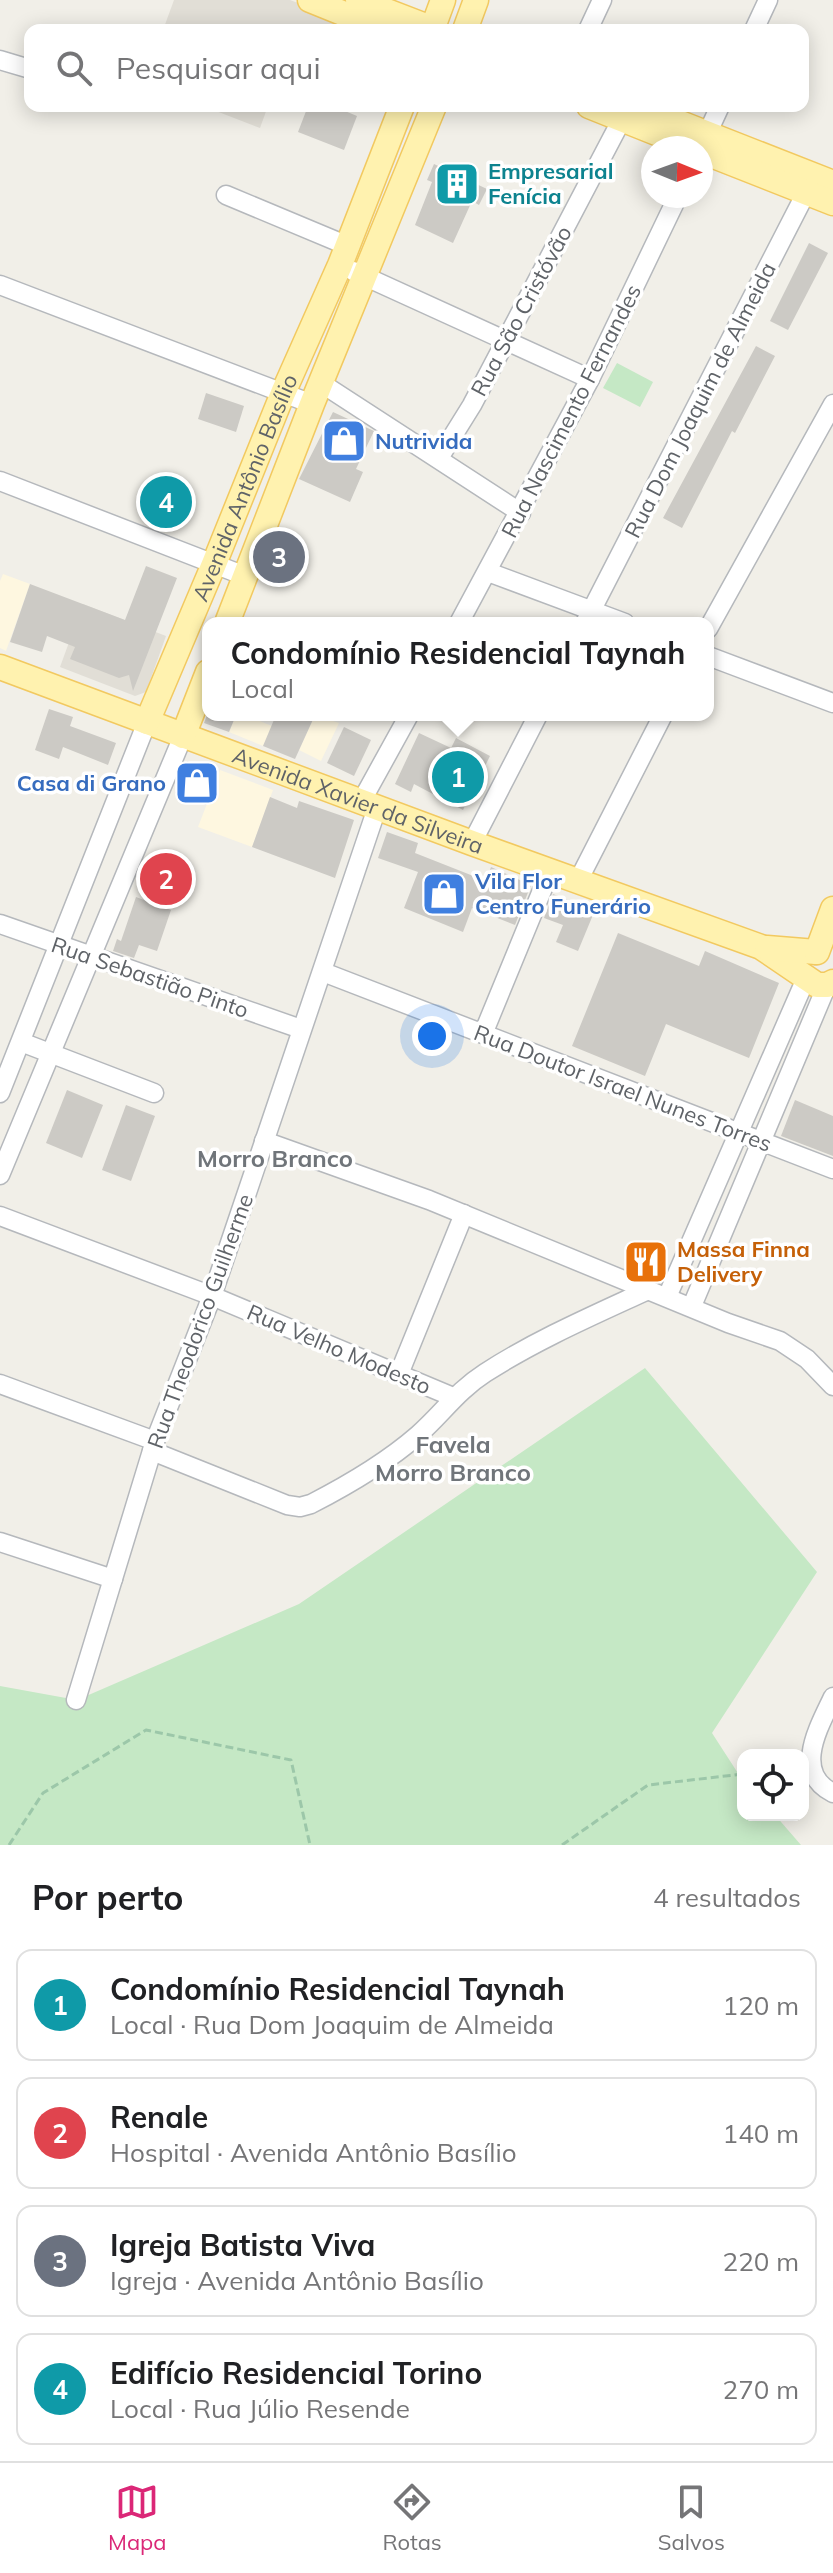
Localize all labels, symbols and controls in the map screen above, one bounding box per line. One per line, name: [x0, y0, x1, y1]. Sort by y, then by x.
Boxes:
search box: [24, 24, 809, 112]
icon: search: [52, 46, 96, 90]
text: Pesquisar aqui: [116, 49, 321, 87]
north arrow: [641, 136, 713, 208]
place label: Empresarial Fenícia: [488, 157, 613, 210]
building icon: Empresarial Fenícia: [433, 160, 481, 208]
street label: Rua São Cristóvão: [464, 221, 578, 401]
street label: Rua Dom Joaquim de Almeida: [618, 258, 782, 542]
street label: Rua Nascimento Fernandes: [495, 280, 647, 542]
street label: Avenida Antônio Basílio: [186, 370, 304, 605]
shop icon: Nutrivida: [320, 417, 368, 465]
place label: Nutrivida: [375, 427, 472, 455]
pin: 4: [140, 472, 192, 532]
pin: 3: [253, 527, 305, 587]
popup: [202, 617, 714, 721]
text: Condomínio Residencial Taynah: [231, 634, 685, 672]
text: Local: [231, 672, 294, 705]
street label: Avenida Xavier da Silveira: [229, 741, 487, 860]
pin: 1: [432, 747, 484, 807]
shop icon: Casa di Grano: [173, 759, 221, 807]
place label: Casa di Grano: [17, 769, 166, 797]
pin: 2: [140, 849, 192, 909]
place label: Vila Flor Centro Funerário: [474, 867, 651, 920]
shop icon: Vila Flor Centro Funerário: [420, 870, 468, 918]
street label: Rua Sebastião Pinto: [48, 930, 252, 1024]
your location: [412, 1016, 452, 1056]
street label: Rua Doutor Israel Nunes Torres: [470, 1018, 776, 1158]
district label: Morro Branco: [197, 1143, 353, 1173]
street label: Rua Theodorico Guilherme: [141, 1190, 259, 1452]
place label: Massa Finna Delivery: [677, 1235, 810, 1288]
restaurant icon: Massa Finna Delivery: [622, 1238, 670, 1286]
street label: Rua Velho Modesto: [243, 1298, 435, 1400]
district label: Favela Morro Branco: [375, 1429, 531, 1487]
map controls: [737, 1749, 809, 1821]
button: locate: [737, 1749, 809, 1821]
text: Por perto: [32, 1876, 183, 1919]
text: 4 resultados: [653, 1881, 801, 1914]
text: Condomínio Residencial Taynah: [110, 1970, 565, 2008]
text: 1: [52, 1989, 68, 2022]
text: 120 m: [723, 1989, 799, 2022]
text: Local · Rua Dom Joaquim de Almeida: [110, 2008, 554, 2041]
text: Renale: [110, 2098, 208, 2136]
text: 2: [52, 2117, 68, 2150]
text: 140 m: [723, 2117, 799, 2150]
text: Hospital · Avenida Antônio Basílio: [110, 2136, 517, 2169]
text: Igreja Batista Viva: [110, 2226, 375, 2264]
text: 3: [52, 2245, 68, 2278]
text: 220 m: [723, 2245, 799, 2278]
text: Igreja · Avenida Antônio Basílio: [110, 2264, 484, 2297]
text: Edifício Residencial Torino: [110, 2354, 482, 2392]
text: 4: [52, 2373, 68, 2406]
text: 270 m: [723, 2373, 799, 2406]
text: Local · Rua Júlio Resende: [110, 2392, 410, 2425]
tab: Mapa: [108, 2480, 167, 2556]
tab: Rotas: [383, 2480, 442, 2556]
tab: Salvos: [658, 2480, 725, 2556]

